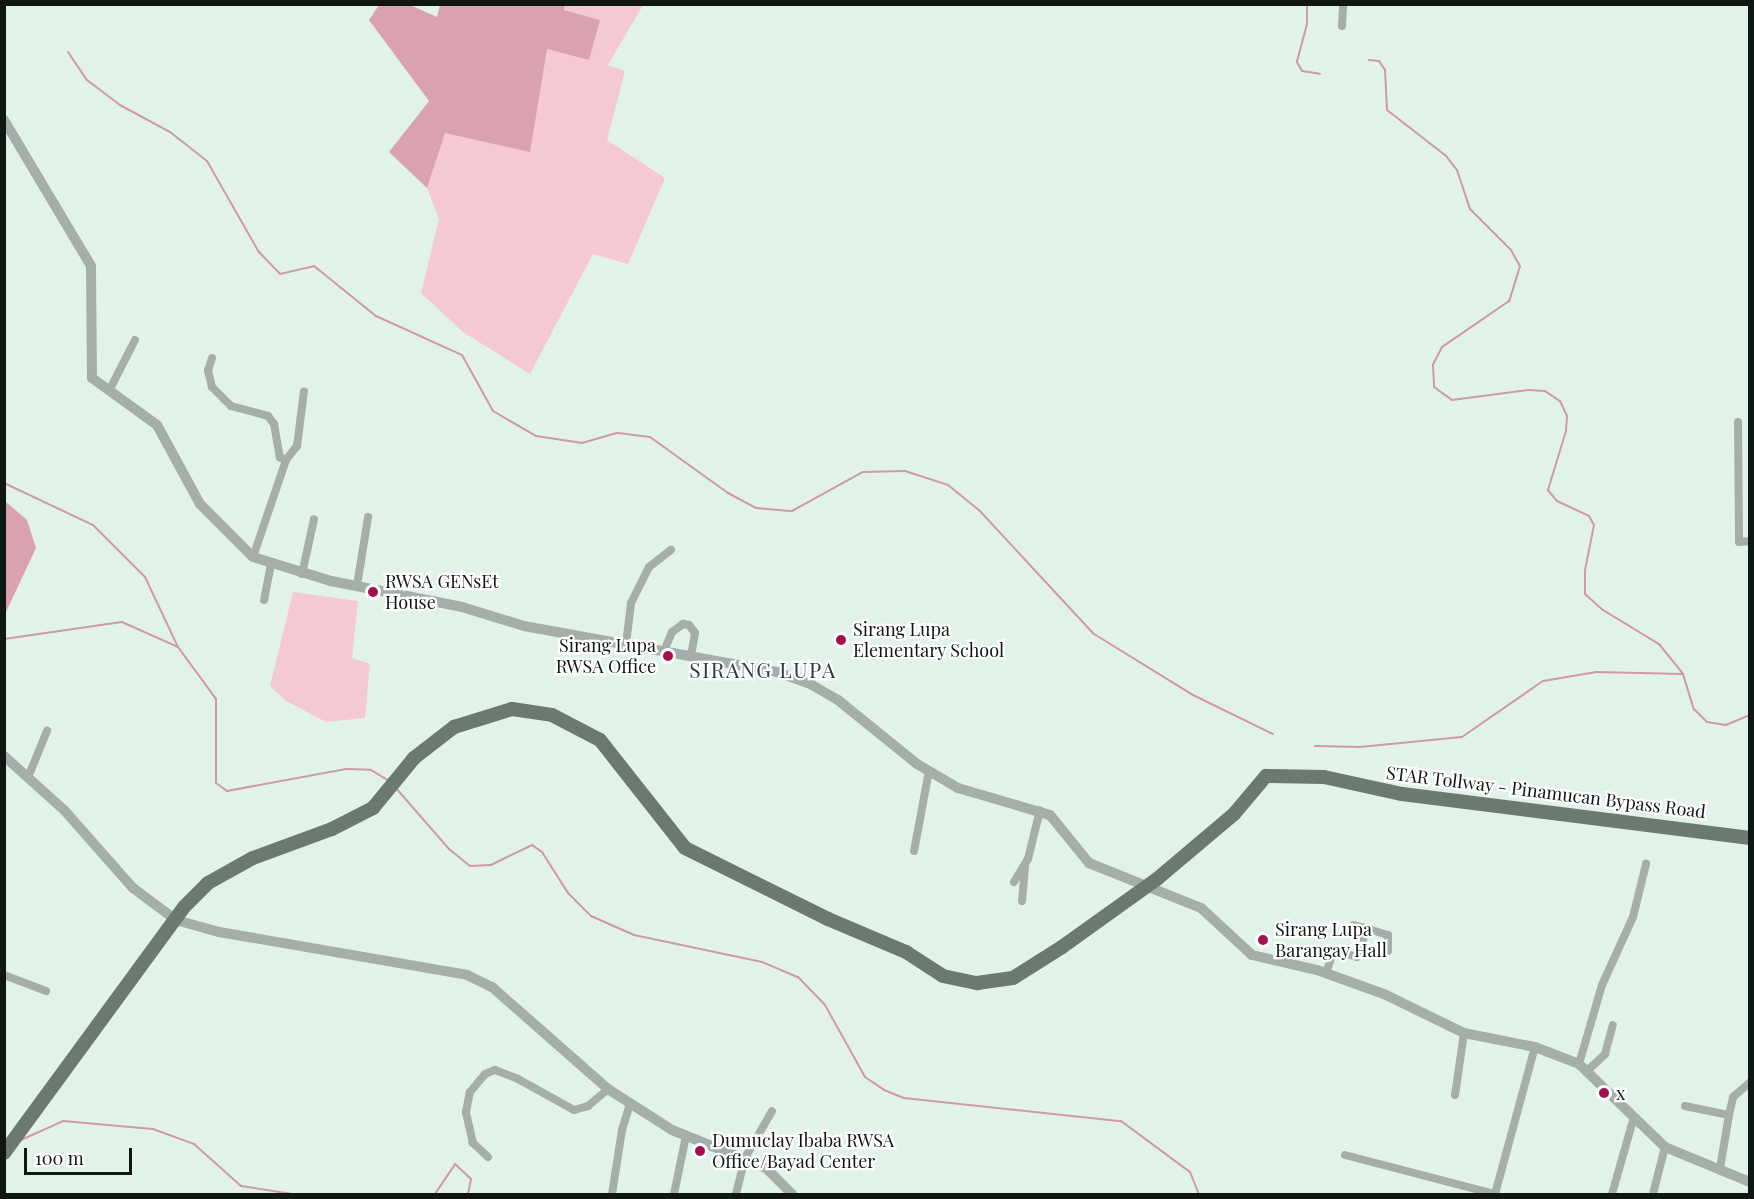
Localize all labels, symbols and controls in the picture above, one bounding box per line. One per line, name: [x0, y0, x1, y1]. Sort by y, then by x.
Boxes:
place label: RWSA GENsEt House: [385, 571, 499, 614]
marker: RWSA GENsEt House: [366, 585, 380, 599]
place label: Sirang Lupa Elementary School: [853, 619, 1005, 662]
marker: Sirang Lupa Elementary School: [834, 633, 848, 647]
place label: Sirang Lupa RWSA Office: [556, 635, 656, 678]
marker: Sirang Lupa RWSA Office: [661, 649, 675, 663]
district label: SIRANG LUPA: [689, 656, 837, 682]
street label: STAR Tollway - Pinamucan Bypass Road: [1384, 762, 1708, 822]
place label: Sirang Lupa Barangay Hall: [1275, 919, 1387, 962]
marker: Sirang Lupa Barangay Hall: [1256, 933, 1270, 947]
place label: x: [1616, 1082, 1625, 1104]
marker: x: [1597, 1086, 1611, 1100]
place label: Dumuclay Ibaba RWSA Office/Bayad Center: [712, 1130, 895, 1172]
scale bar: [27, 1136, 135, 1174]
marker: Dumuclay Ibaba RWSA Office/Bayad Center: [693, 1144, 707, 1158]
text: 100 m: [35, 1146, 84, 1170]

